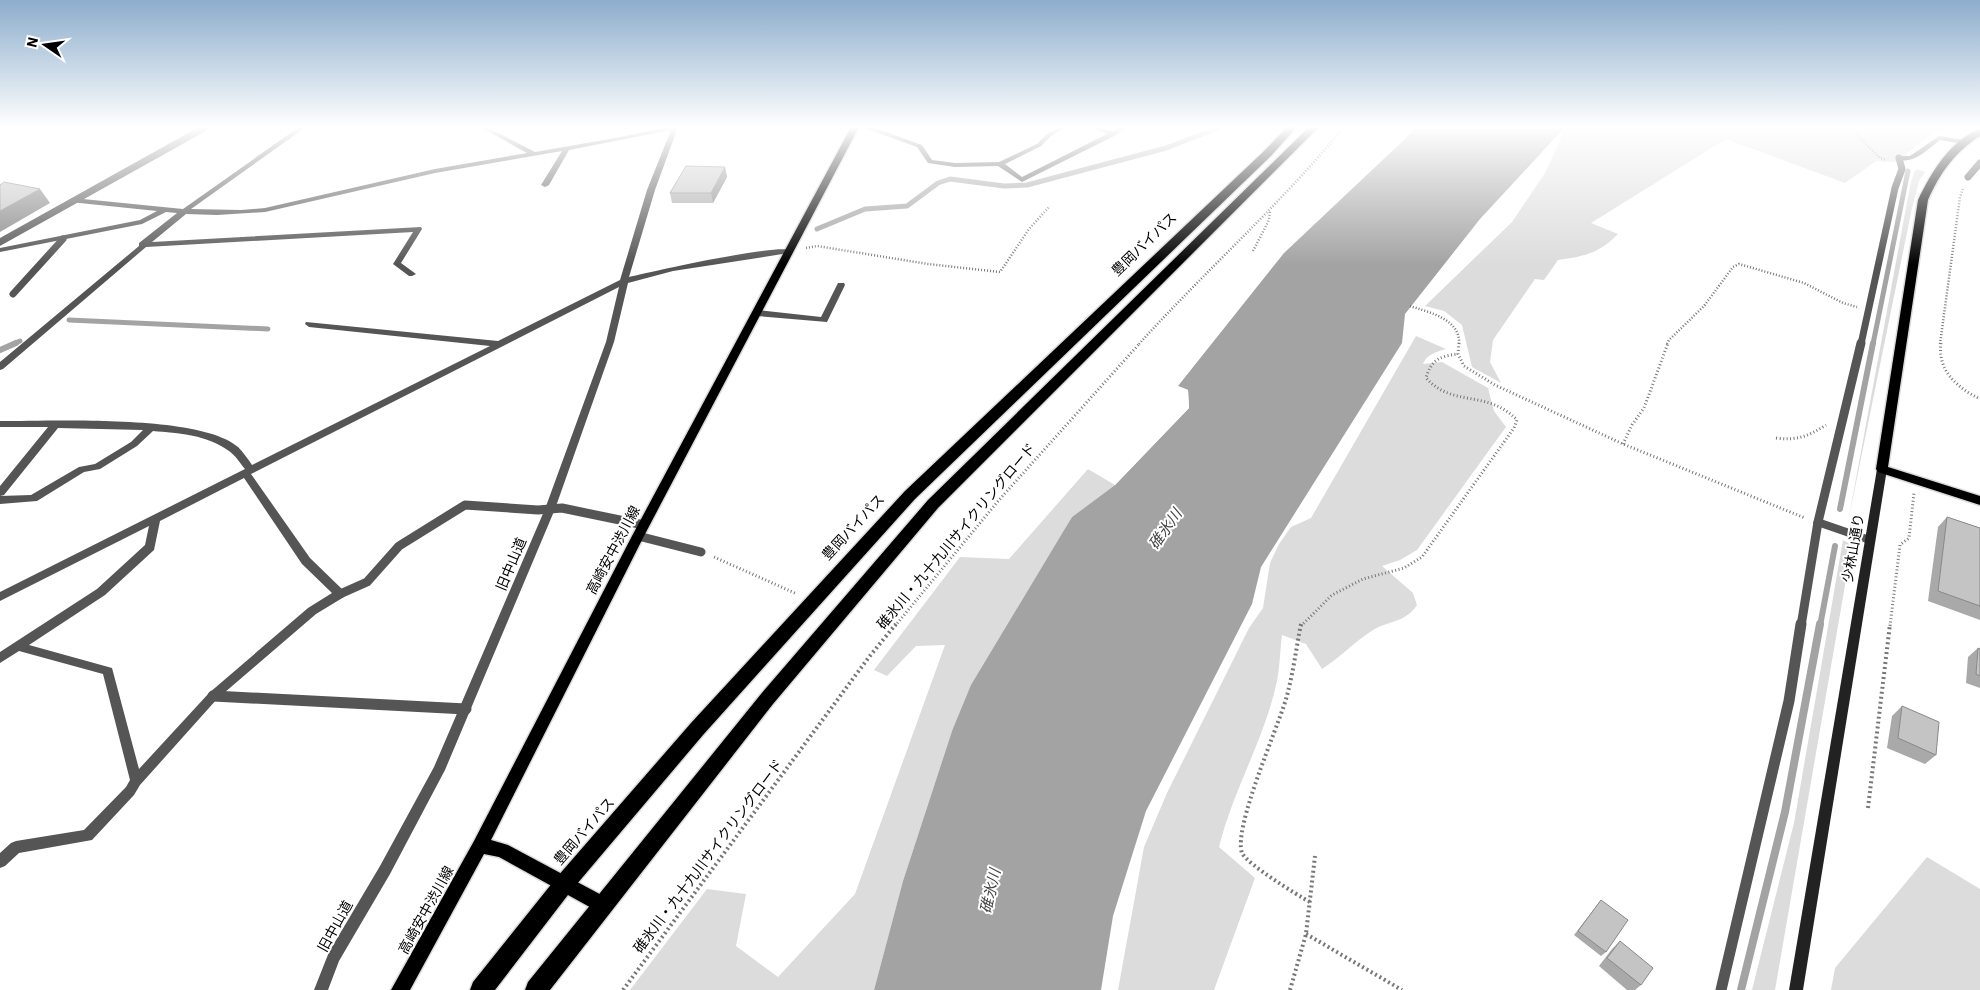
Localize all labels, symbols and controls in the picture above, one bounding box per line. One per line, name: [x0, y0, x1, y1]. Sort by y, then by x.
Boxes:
north arrow: [20, 20, 70, 70]
text: N: [22, 35, 42, 49]
street label: 豊岡バイパス: [1108, 208, 1180, 280]
street label: 碓氷川・九十九川サイクリングロード: [873, 439, 1039, 633]
street label: 豊岡バイパス: [818, 490, 888, 564]
street label: 高崎安中渋川線: [582, 503, 644, 597]
water label: 碓氷川: [1144, 503, 1187, 553]
street label: 少林山通り: [1838, 512, 1868, 584]
street label: 旧中山道: [492, 535, 530, 593]
street label: 碓氷川・九十九川サイクリングロード: [629, 756, 787, 956]
street label: 豊岡バイパス: [550, 793, 618, 869]
street label: 高崎安中渋川線: [394, 863, 458, 957]
water label: 碓氷川: [976, 865, 1005, 915]
street label: 旧中山道: [314, 897, 356, 955]

